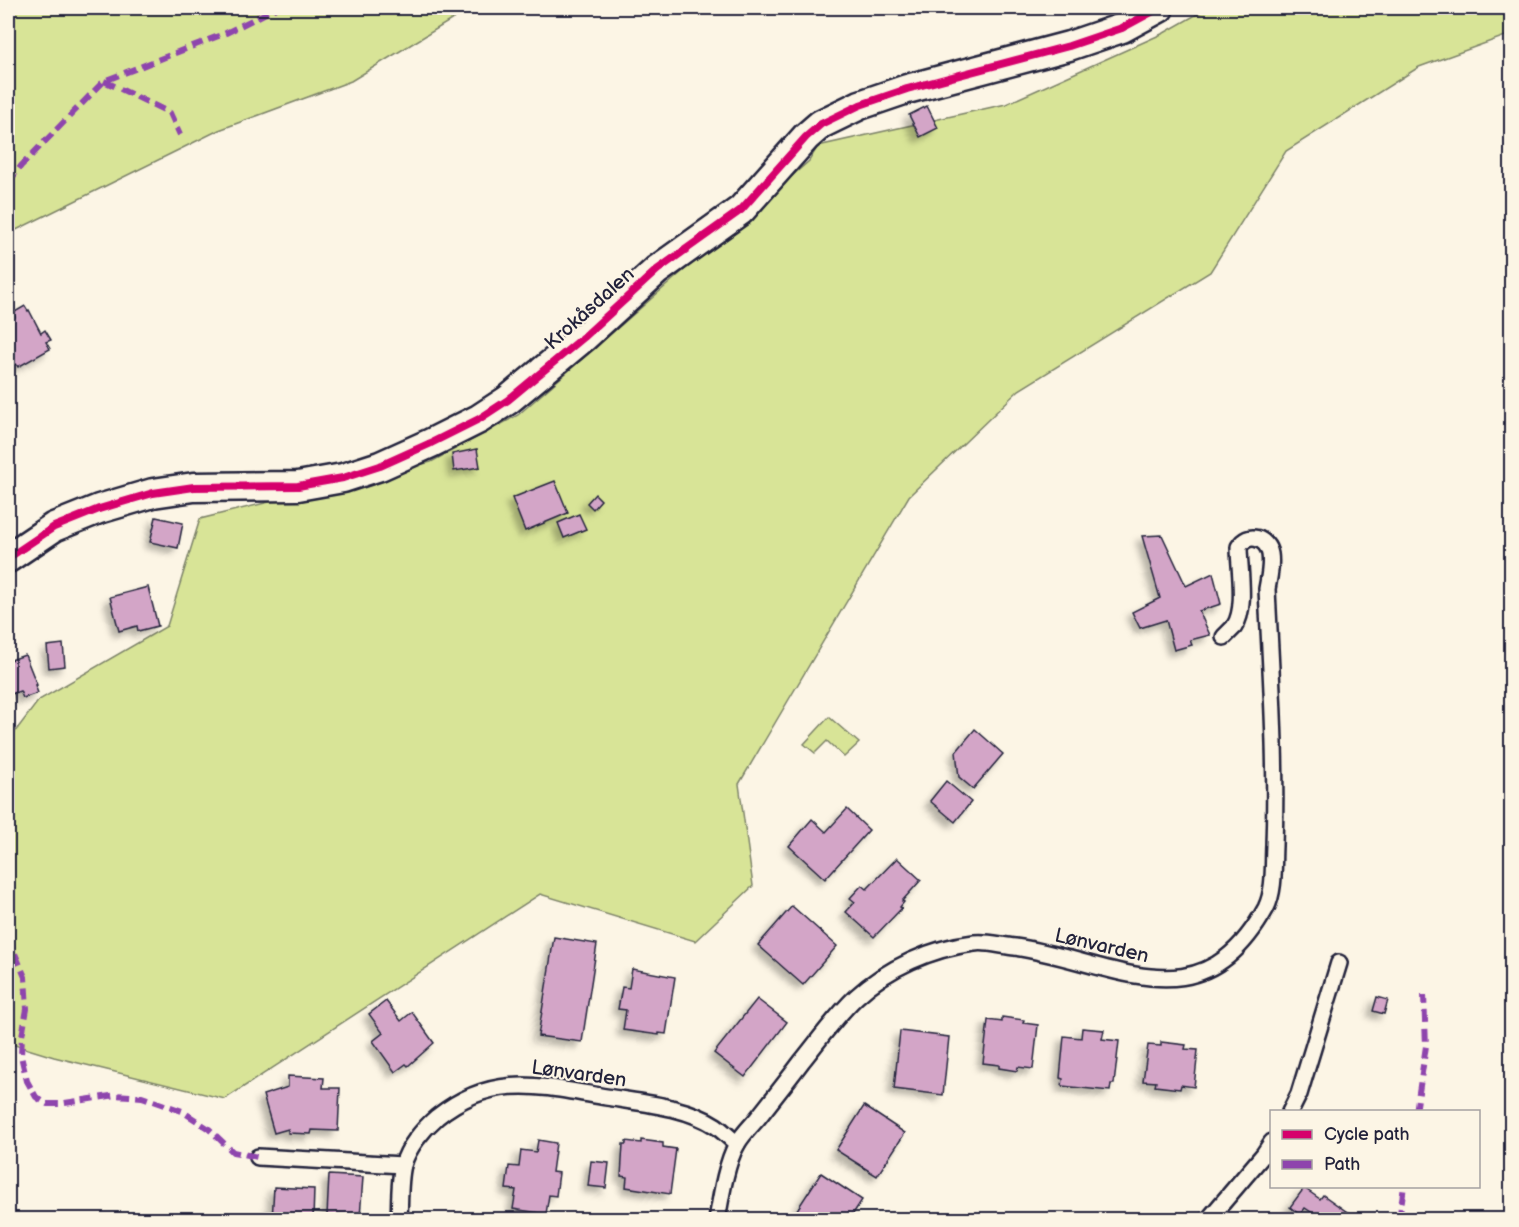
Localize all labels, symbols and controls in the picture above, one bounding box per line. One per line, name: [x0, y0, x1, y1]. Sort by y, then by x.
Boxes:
street label: Krokåsdalen: [540, 262, 639, 355]
street label: Lønvarden: [1053, 924, 1151, 968]
street label: Lønvarden: [530, 1055, 628, 1093]
legend: [1270, 1110, 1480, 1188]
text: Cycle path: [1324, 1124, 1410, 1145]
text: Path: [1324, 1154, 1360, 1175]

